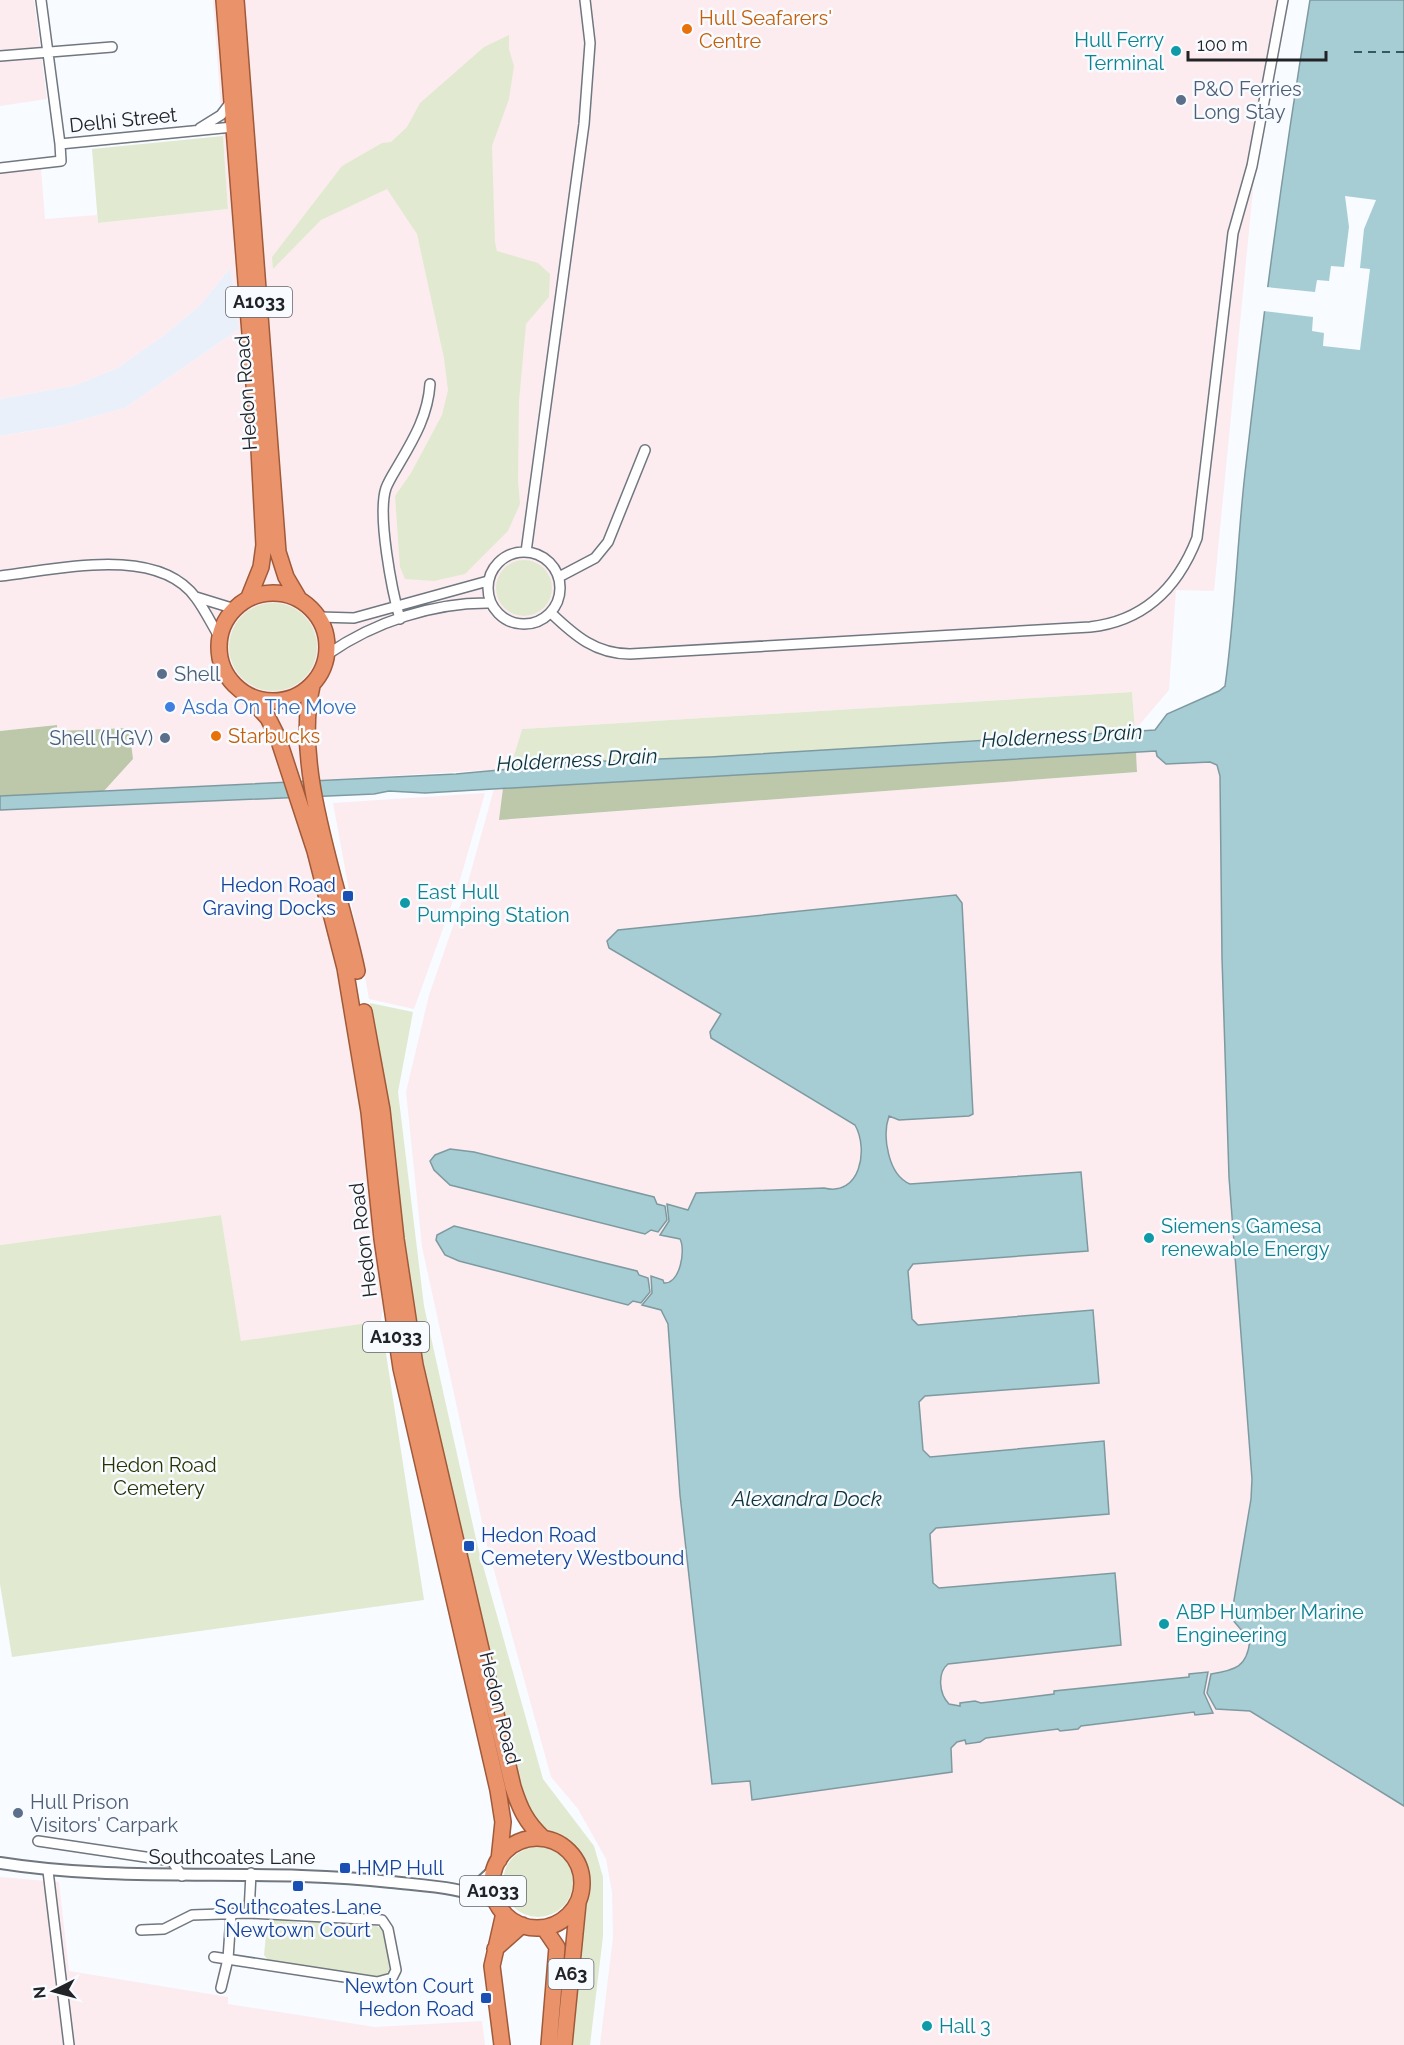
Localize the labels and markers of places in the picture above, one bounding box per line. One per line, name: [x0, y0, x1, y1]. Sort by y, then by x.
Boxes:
place label: Hull Seafarers' Centre: [699, 6, 832, 53]
marker: Hull Seafarers' Centre: [680, 22, 694, 36]
place label: Hull Ferry Terminal: [1074, 28, 1165, 75]
marker: Hull Ferry Terminal: [1169, 44, 1183, 58]
place label: P&O Ferries Long Stay: [1193, 77, 1302, 124]
marker: P&O Ferries Long Stay: [1174, 93, 1188, 107]
place label: Shell: [174, 662, 221, 686]
marker: Shell: [155, 667, 169, 681]
place label: Asda On The Move: [182, 695, 356, 719]
marker: Asda On The Move: [163, 700, 177, 714]
place label: Starbucks: [228, 724, 320, 748]
place label: Shell (HGV): [49, 726, 153, 750]
marker: Starbucks: [209, 729, 223, 743]
marker: Shell (HGV): [158, 731, 172, 745]
place label: Hedon Road Graving Docks: [203, 873, 336, 920]
place label: East Hull Pumping Station: [417, 880, 570, 927]
marker: Hedon Road Graving Docks: [341, 889, 355, 903]
marker: East Hull Pumping Station: [398, 896, 412, 910]
place label: Siemens Gamesa renewable Energy: [1161, 1214, 1330, 1261]
marker: Siemens Gamesa renewable Energy: [1142, 1231, 1156, 1245]
place label: Hedon Road Cemetery Westbound: [481, 1523, 684, 1570]
marker: Hedon Road Cemetery Westbound: [462, 1539, 476, 1553]
place label: ABP Humber Marine Engineering: [1176, 1600, 1364, 1647]
marker: ABP Humber Marine Engineering: [1157, 1617, 1171, 1631]
place label: Hull Prison Visitors' Carpark: [30, 1790, 179, 1837]
marker: Hull Prison Visitors' Carpark: [11, 1806, 25, 1820]
place label: HMP Hull: [357, 1856, 444, 1880]
marker: HMP Hull: [338, 1861, 352, 1875]
marker: Southcoates Lane Newtown Court: [291, 1879, 305, 1893]
place label: Southcoates Lane Newtown Court: [215, 1895, 382, 1942]
place label: Newton Court Hedon Road: [345, 1974, 474, 2021]
marker: Newton Court Hedon Road: [479, 1991, 493, 2005]
place label: Hall 3: [939, 2014, 991, 2038]
marker: Hall 3: [920, 2019, 934, 2033]

